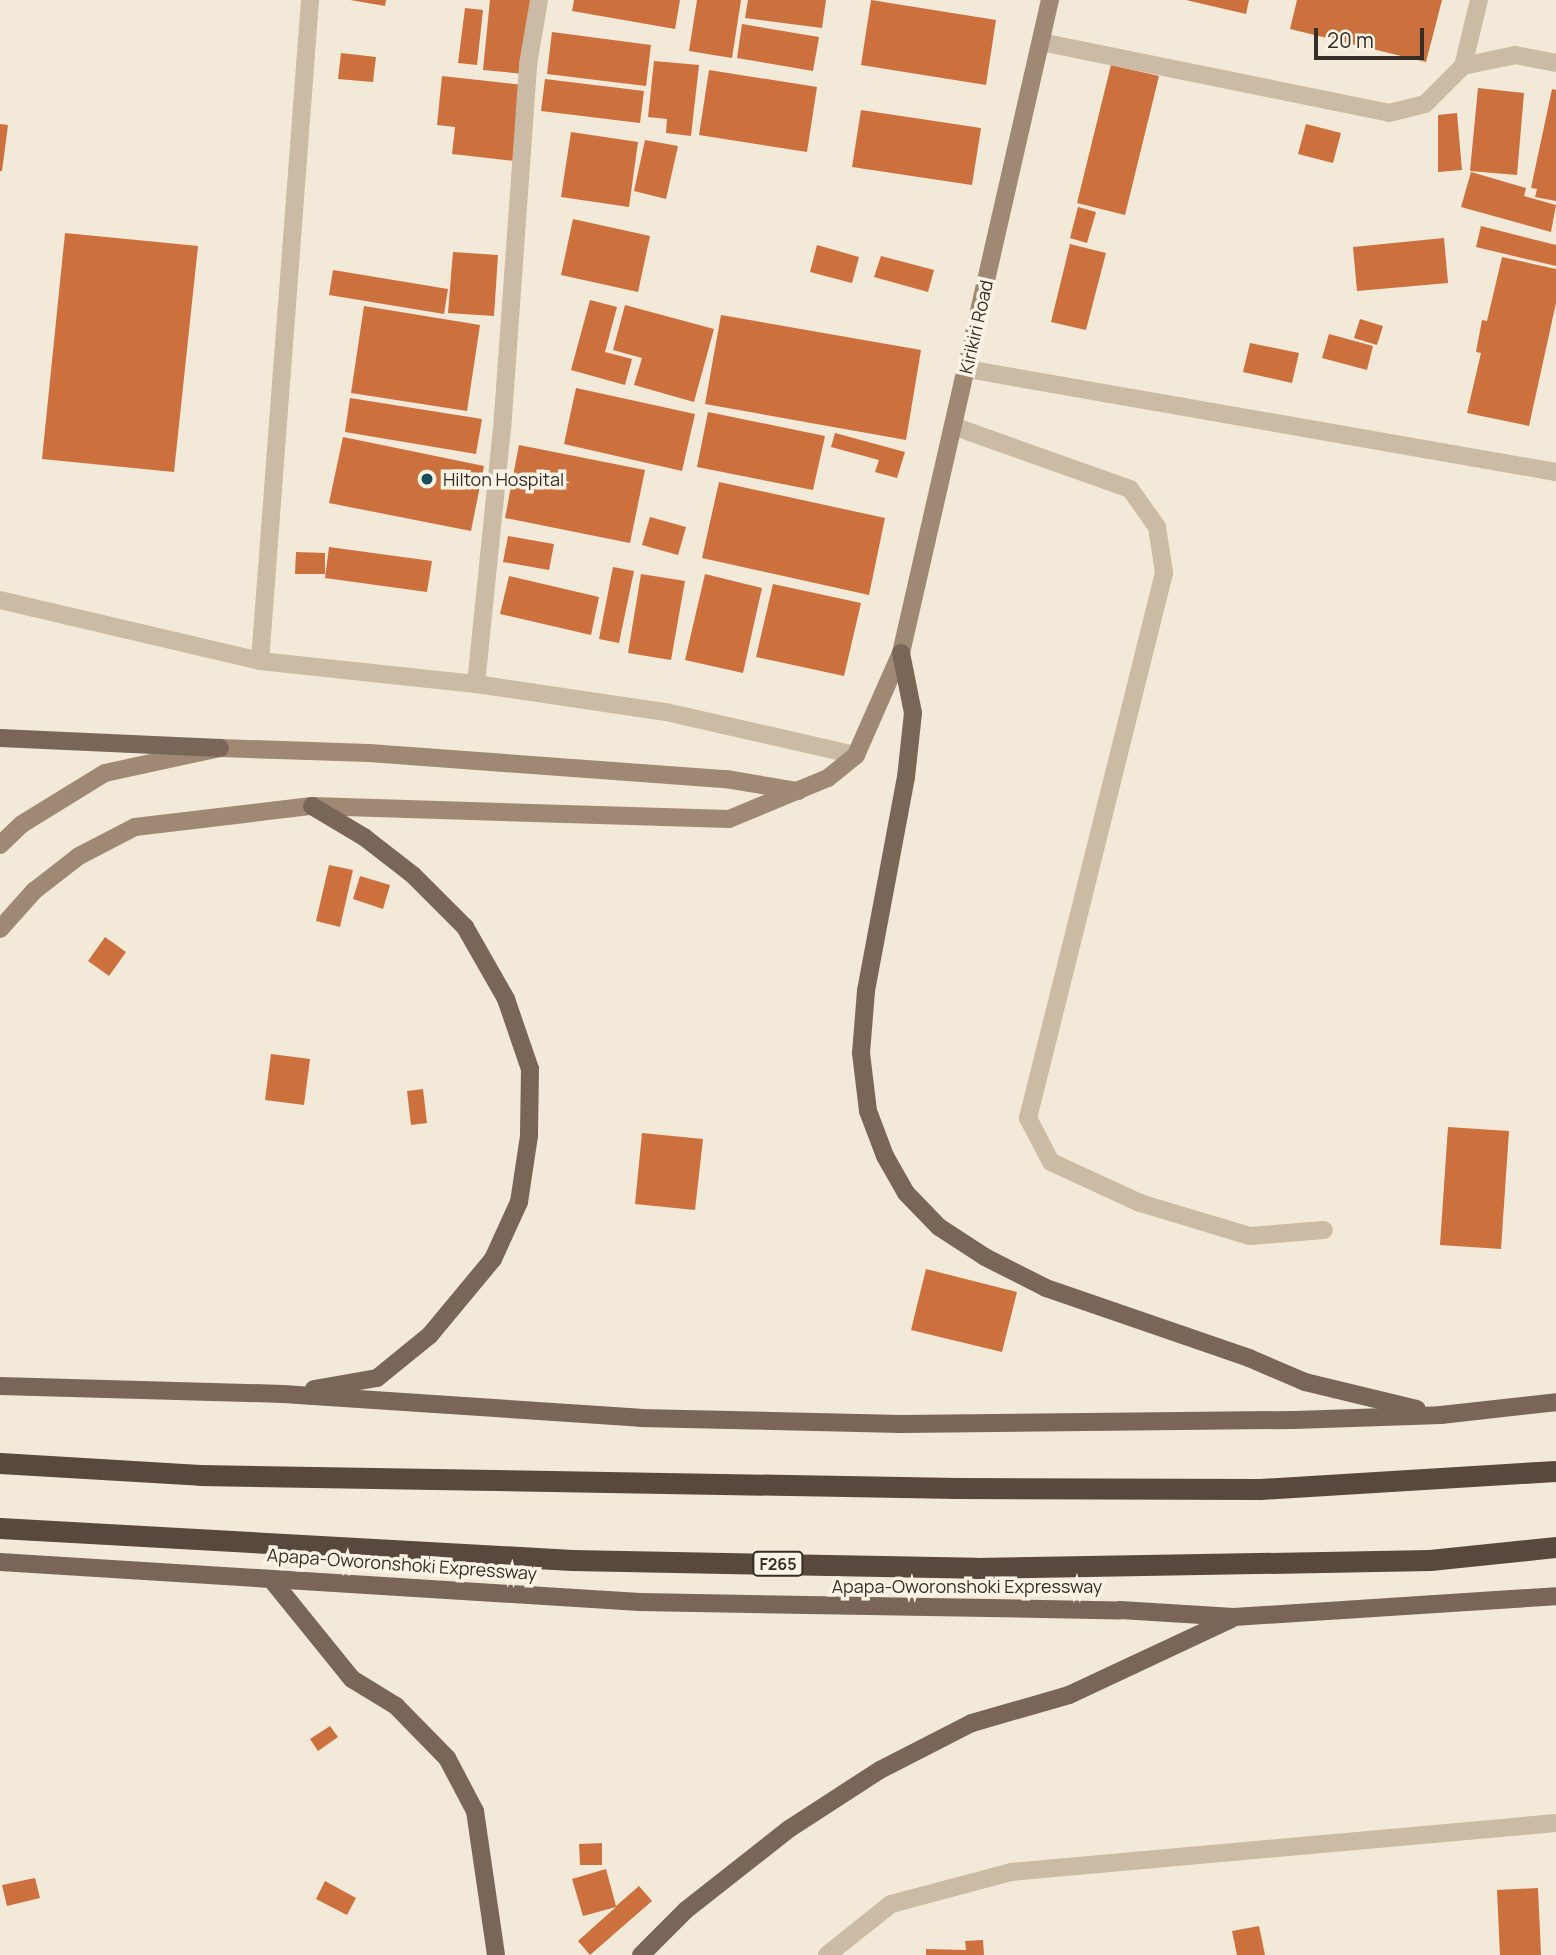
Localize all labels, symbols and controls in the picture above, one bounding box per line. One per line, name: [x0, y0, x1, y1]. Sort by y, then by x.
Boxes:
scale bar: [1318, 14, 1428, 58]
text: 20 m: [1327, 26, 1374, 54]
street label: Kirikiri Road: [955, 278, 997, 376]
place label: Hilton Hospital: [443, 468, 564, 490]
marker: Hilton Hospital: [417, 469, 437, 489]
street label: Apapa-Oworonshoki Expressway: [266, 1544, 538, 1584]
road number: F265: [752, 1552, 804, 1576]
street label: Apapa-Oworonshoki Expressway: [832, 1575, 1102, 1597]

